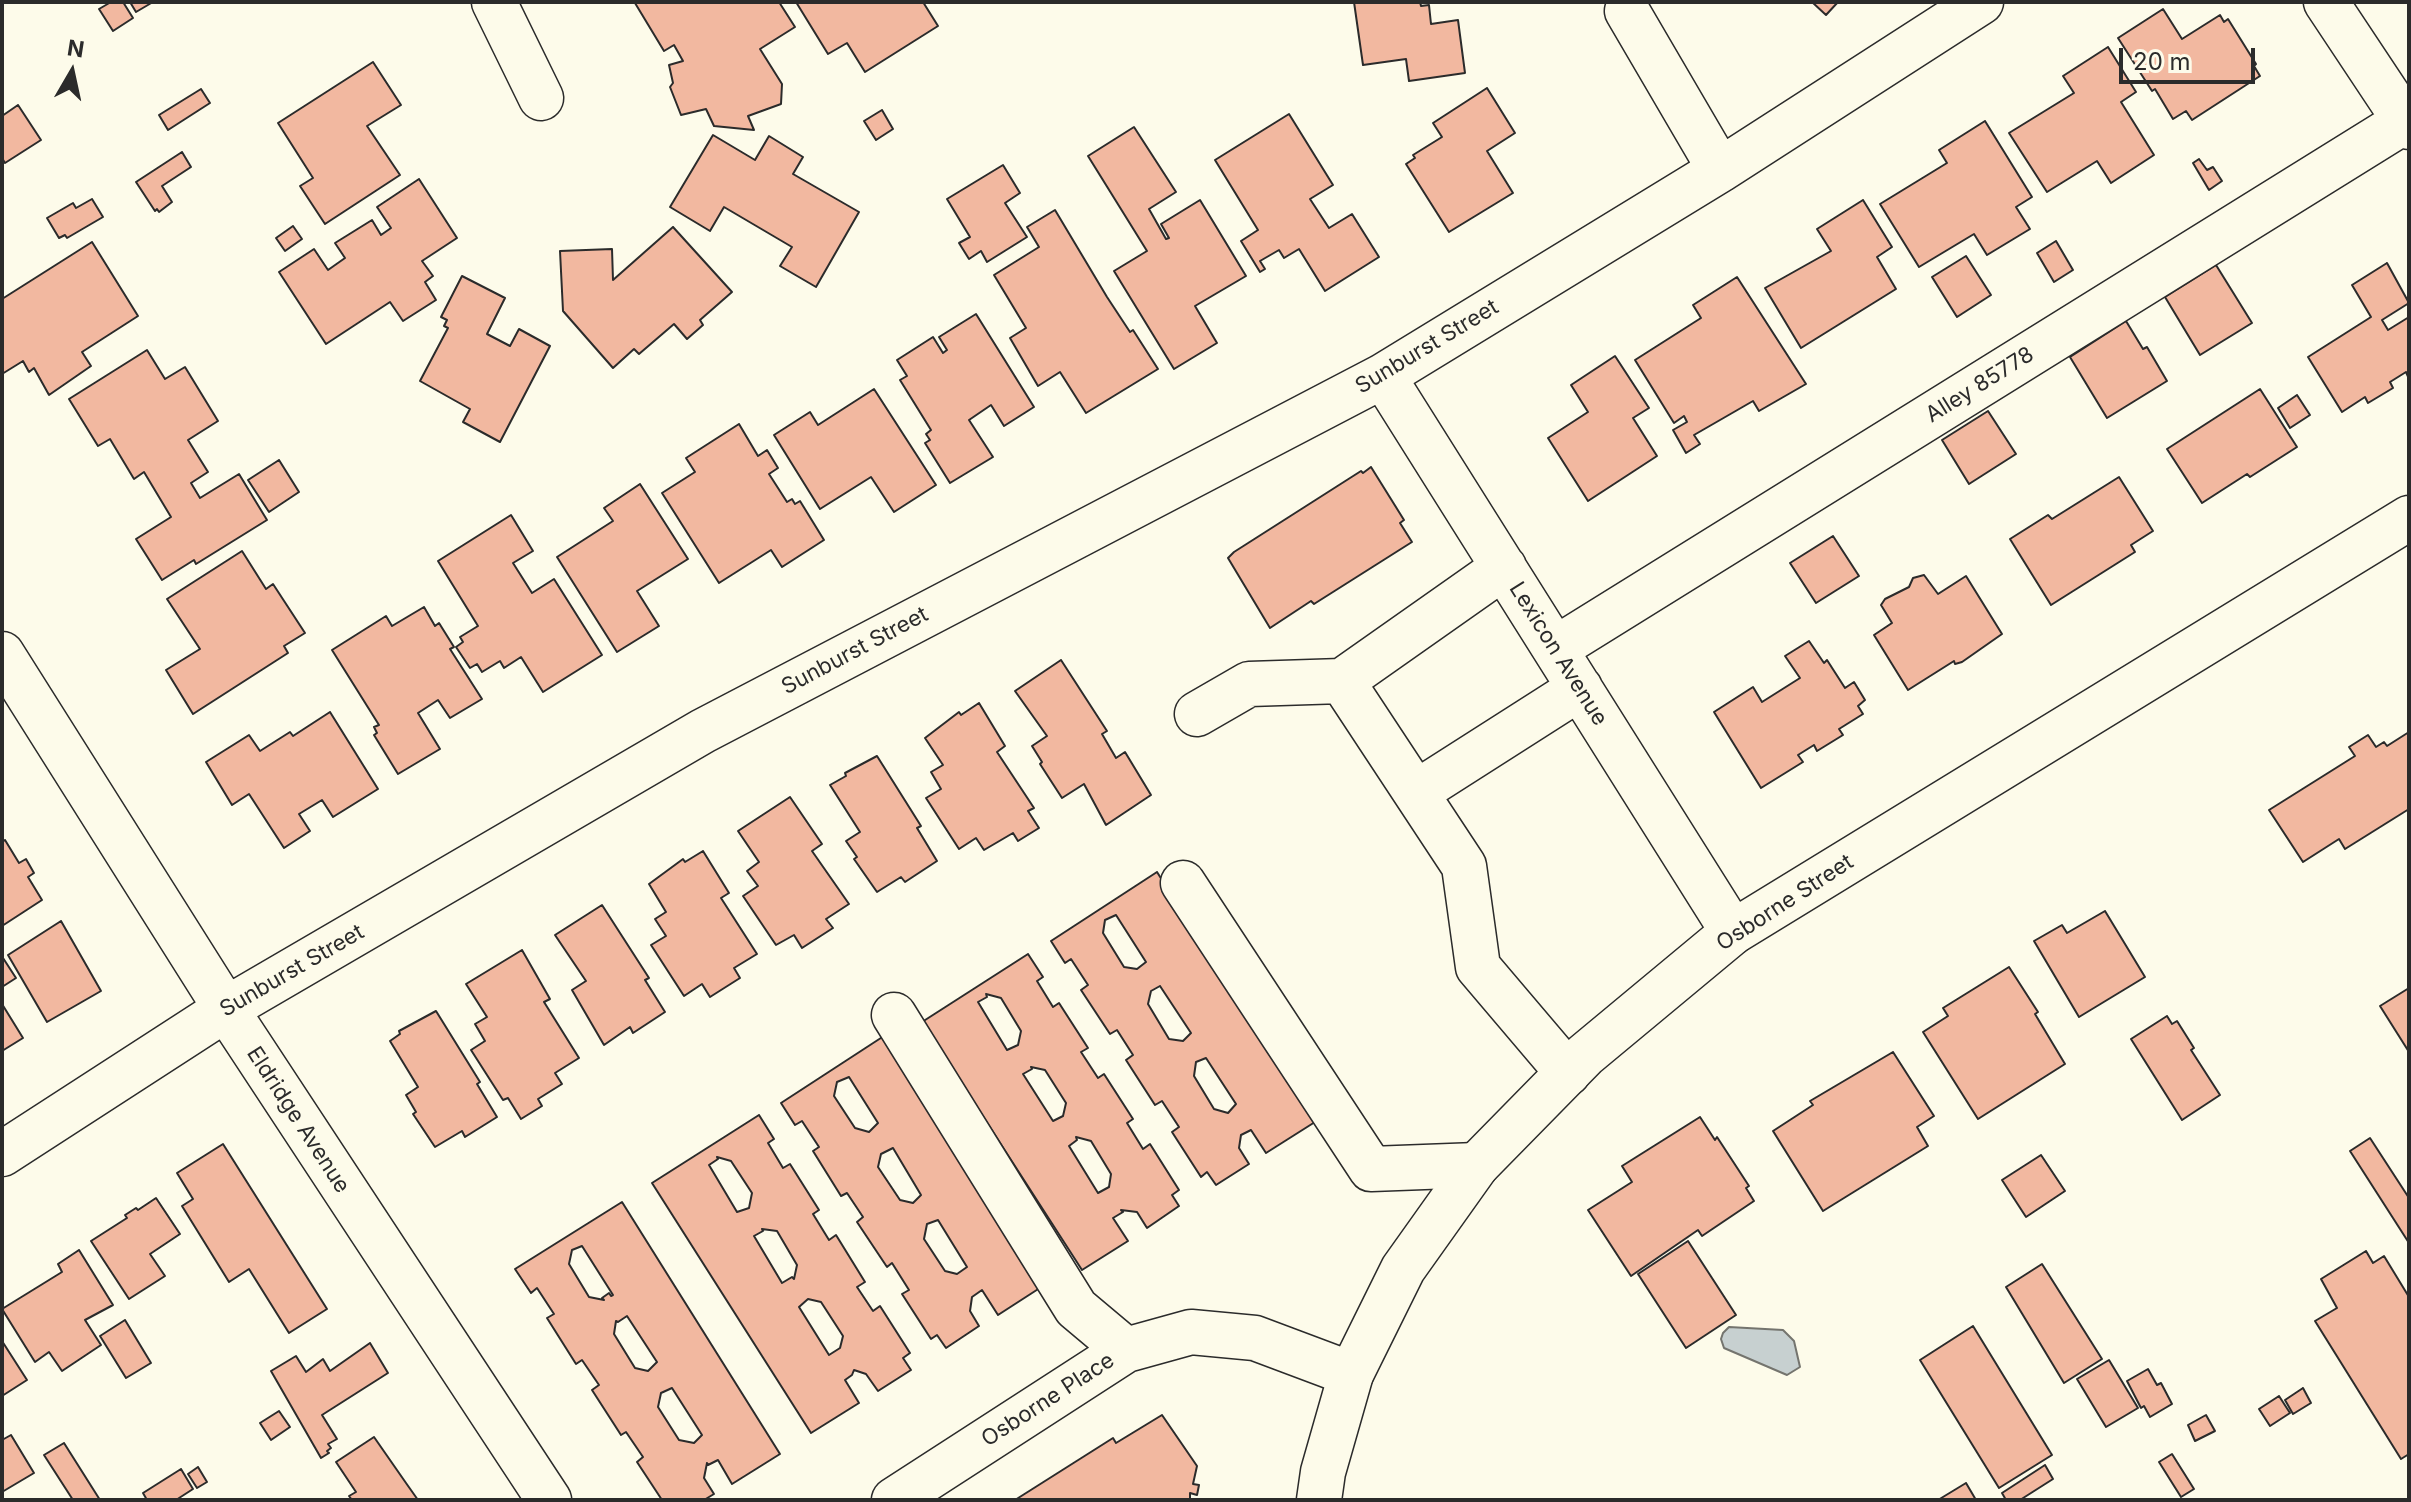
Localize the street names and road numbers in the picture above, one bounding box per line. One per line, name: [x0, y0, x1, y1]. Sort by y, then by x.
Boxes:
street label: Sunburst Street: [1351, 294, 1503, 400]
street label: Alley 85778: [1921, 341, 2039, 429]
street label: Lexicon Avenue: [1503, 577, 1613, 731]
street label: Sunburst Street: [777, 601, 933, 701]
street label: Osborne Street: [1712, 849, 1858, 957]
street label: Sunburst Street: [215, 919, 369, 1023]
street label: Eldridge Avenue: [241, 1042, 355, 1198]
street label: Osborne Place: [977, 1347, 1119, 1453]

